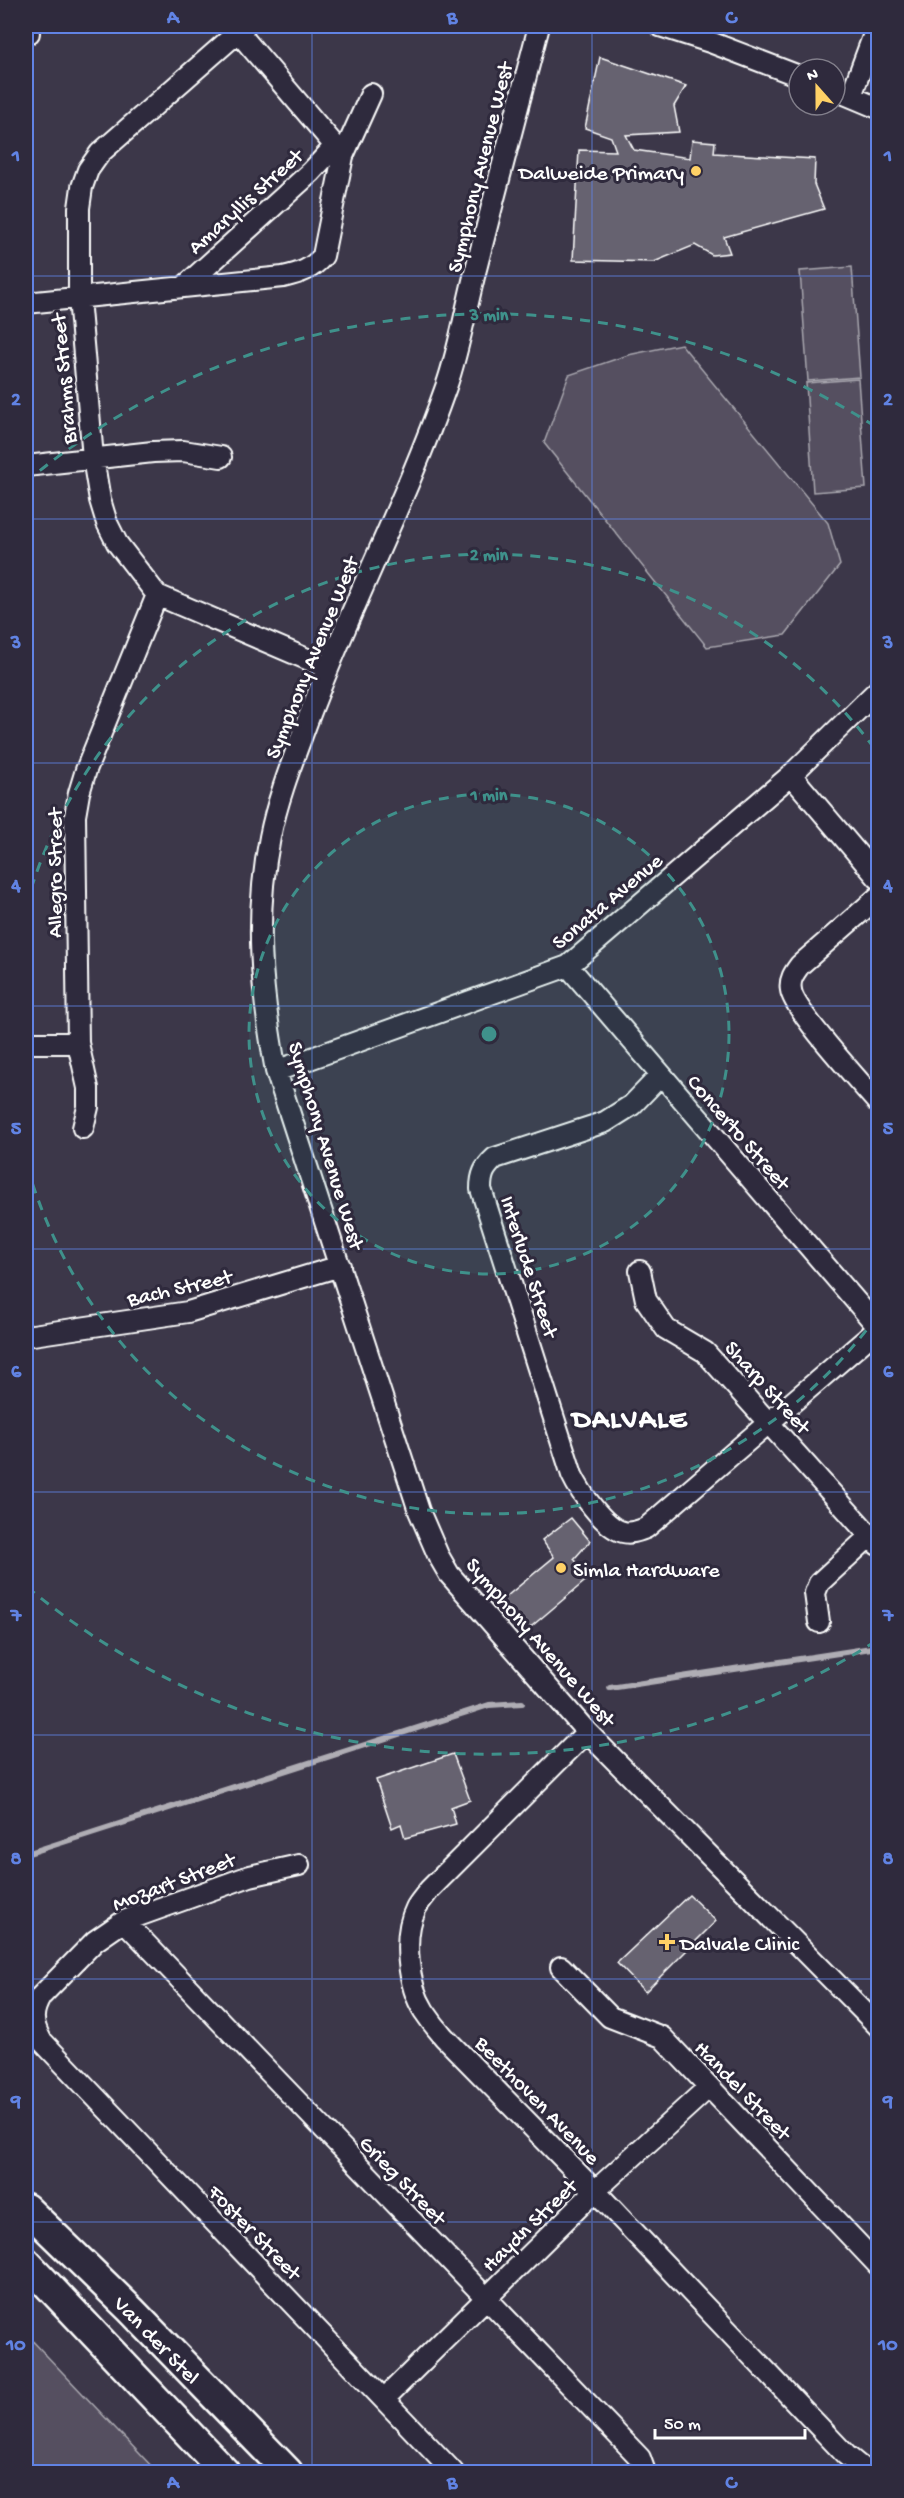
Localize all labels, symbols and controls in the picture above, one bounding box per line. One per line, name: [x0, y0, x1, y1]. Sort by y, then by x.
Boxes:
text: A: [166, 8, 181, 31]
text: B: [446, 8, 458, 31]
text: C: [725, 8, 739, 31]
north arrow: [787, 57, 847, 117]
street label: Symphony Avenue West: [443, 58, 521, 276]
text: N: [805, 65, 822, 87]
street label: Amaryllis Street: [184, 143, 311, 261]
text: 1: [11, 146, 20, 169]
text: 1: [883, 146, 892, 169]
place label: Dalweide Primary: [517, 162, 684, 188]
marker: Dalweide Primary: [689, 164, 703, 178]
text: 3 min: [469, 306, 509, 327]
street label: Brahms Street: [47, 310, 85, 446]
text: 2: [11, 390, 21, 413]
text: 2: [883, 390, 893, 413]
text: 2 min: [470, 546, 509, 567]
street label: Symphony Avenue West: [261, 552, 367, 763]
text: 3: [10, 633, 21, 656]
text: 3: [882, 633, 893, 656]
text: 1 min: [470, 786, 508, 807]
street label: Allegro Street: [44, 806, 70, 938]
street label: Sonata Avenue: [548, 849, 670, 957]
text: 4: [10, 876, 21, 899]
text: 4: [882, 876, 893, 899]
centre of rings: [479, 1024, 499, 1044]
street label: Symphony Avenue West: [280, 1039, 369, 1255]
street label: Concerto Street: [680, 1070, 796, 1198]
text: 5: [11, 1119, 22, 1142]
text: 5: [883, 1119, 894, 1142]
street label: Interlude Street: [492, 1193, 563, 1343]
street label: Bach Street: [124, 1265, 237, 1315]
street label: Sharp Street: [717, 1337, 816, 1442]
text: 6: [11, 1362, 22, 1385]
text: 6: [883, 1362, 894, 1385]
district label: DALVALE: [569, 1405, 688, 1438]
street label: Symphony Avenue West: [458, 1554, 621, 1735]
place label: Simla Hardware: [573, 1559, 720, 1585]
marker: Simla Hardware: [554, 1561, 568, 1575]
text: 7: [10, 1606, 23, 1629]
text: 7: [882, 1606, 895, 1629]
street label: Mozart Street: [109, 1848, 241, 1919]
text: 8: [11, 1849, 22, 1872]
text: 8: [883, 1849, 894, 1872]
marker: Dalvale Clinic: [658, 1933, 676, 1951]
place label: Dalvale Clinic: [678, 1933, 800, 1959]
street label: Beethoven Avenue: [467, 2031, 605, 2172]
street label: Handel Street: [687, 2037, 796, 2148]
text: 9: [10, 2092, 21, 2115]
text: 9: [882, 2092, 893, 2115]
street label: Grieg Street: [352, 2132, 452, 2233]
street label: Haydn Street: [478, 2173, 585, 2279]
street label: Foster Street: [200, 2180, 307, 2288]
street label: Van der Stel: [106, 2291, 204, 2391]
text: 10: [5, 2335, 26, 2358]
text: 10: [877, 2335, 898, 2358]
scale bar: [655, 2402, 805, 2440]
text: 50 m: [664, 2415, 701, 2436]
text: A: [166, 2473, 181, 2496]
text: B: [446, 2473, 458, 2496]
text: C: [725, 2473, 739, 2496]

